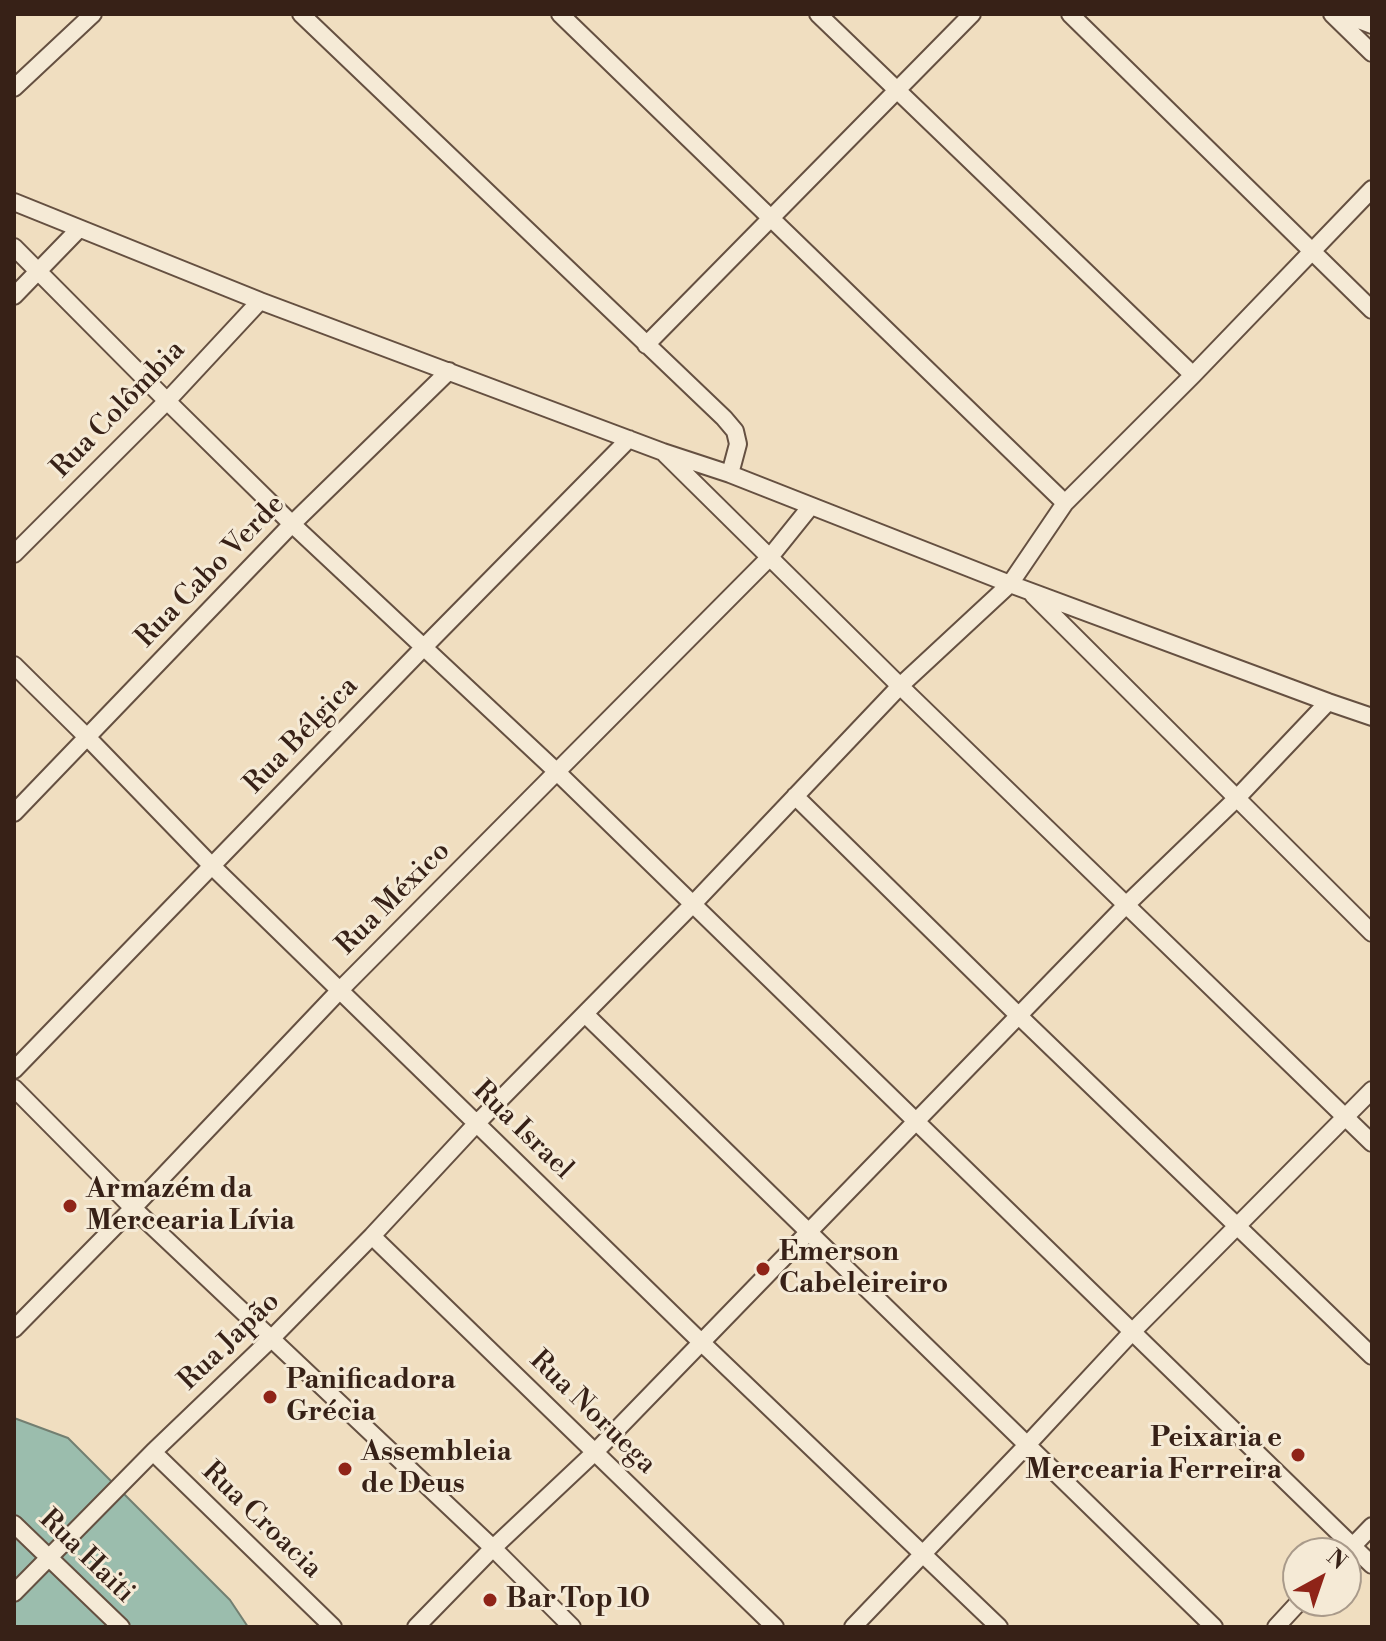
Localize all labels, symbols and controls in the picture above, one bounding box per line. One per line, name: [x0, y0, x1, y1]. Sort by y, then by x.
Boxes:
street label: Rua Colômbia: [45, 334, 193, 486]
street label: Rua Cabo Verde: [130, 488, 292, 656]
street label: Rua Bélgica: [238, 671, 366, 801]
street label: Rua México: [330, 835, 458, 963]
street label: Rua Israel: [465, 1075, 579, 1187]
place label: Armazém da Mercearia Lívia: [86, 1173, 295, 1239]
marker: Armazém da Mercearia Lívia: [61, 1197, 79, 1215]
place label: Emerson Cabeleireiro: [779, 1236, 948, 1302]
marker: Emerson Cabeleireiro: [754, 1260, 772, 1278]
street label: Rua Japão: [173, 1286, 287, 1398]
street label: Rua Noruega: [522, 1344, 662, 1482]
place label: Panificadora Grécia: [286, 1364, 456, 1430]
marker: Panificadora Grécia: [261, 1388, 279, 1406]
place label: Peixaria e Mercearia Ferreira: [1025, 1422, 1282, 1488]
place label: Assembleia de Deus: [361, 1436, 512, 1502]
marker: Peixaria e Mercearia Ferreira: [1289, 1446, 1307, 1464]
street label: Rua Croacia: [194, 1456, 328, 1586]
marker: Assembleia de Deus: [336, 1460, 354, 1478]
street label: Rua Haiti: [31, 1503, 141, 1611]
north arrow: [1282, 1537, 1362, 1617]
text: N: [1321, 1544, 1352, 1576]
place label: Bar Top 10: [506, 1583, 650, 1617]
marker: Bar Top 10: [481, 1591, 499, 1609]

